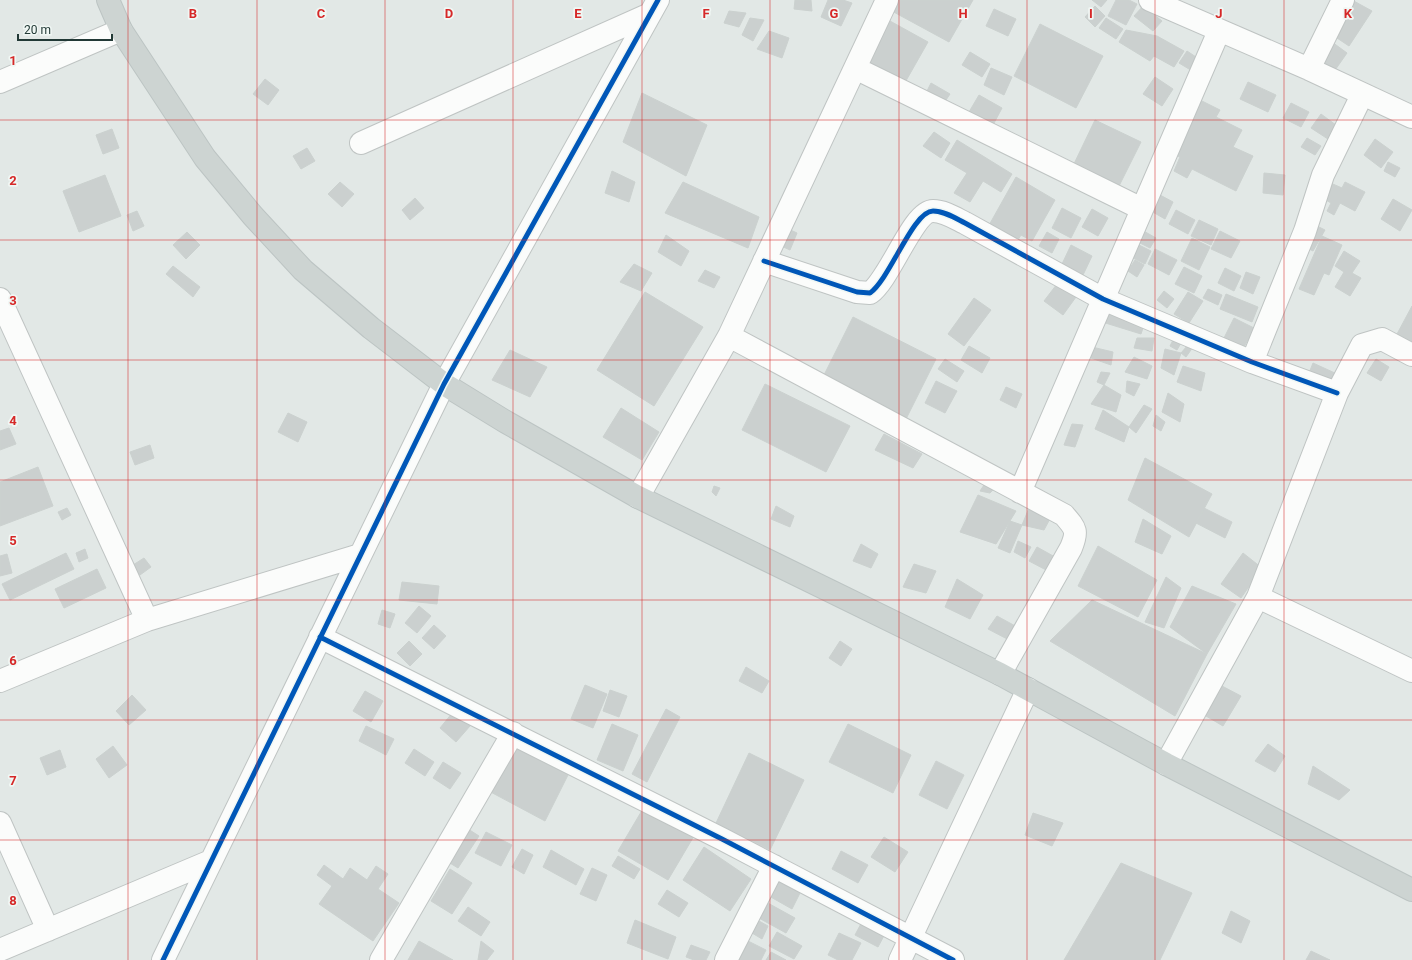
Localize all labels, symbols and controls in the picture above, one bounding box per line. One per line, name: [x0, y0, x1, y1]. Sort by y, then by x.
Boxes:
text: B: [189, 6, 197, 21]
text: C: [317, 6, 326, 21]
text: D: [445, 6, 453, 21]
text: E: [574, 6, 582, 21]
text: F: [702, 6, 710, 21]
text: G: [830, 6, 839, 21]
text: H: [958, 6, 968, 21]
text: I: [1089, 6, 1093, 21]
text: J: [1215, 6, 1223, 21]
text: K: [1344, 6, 1353, 21]
scale bar: [18, 16, 112, 42]
text: 20 m: [24, 23, 51, 37]
text: 1: [9, 53, 17, 68]
text: 2: [9, 173, 17, 188]
text: 3: [9, 293, 17, 308]
text: 4: [9, 413, 17, 428]
text: 5: [9, 533, 17, 548]
text: 6: [9, 653, 17, 668]
text: 7: [9, 773, 17, 788]
text: 8: [9, 893, 17, 908]

